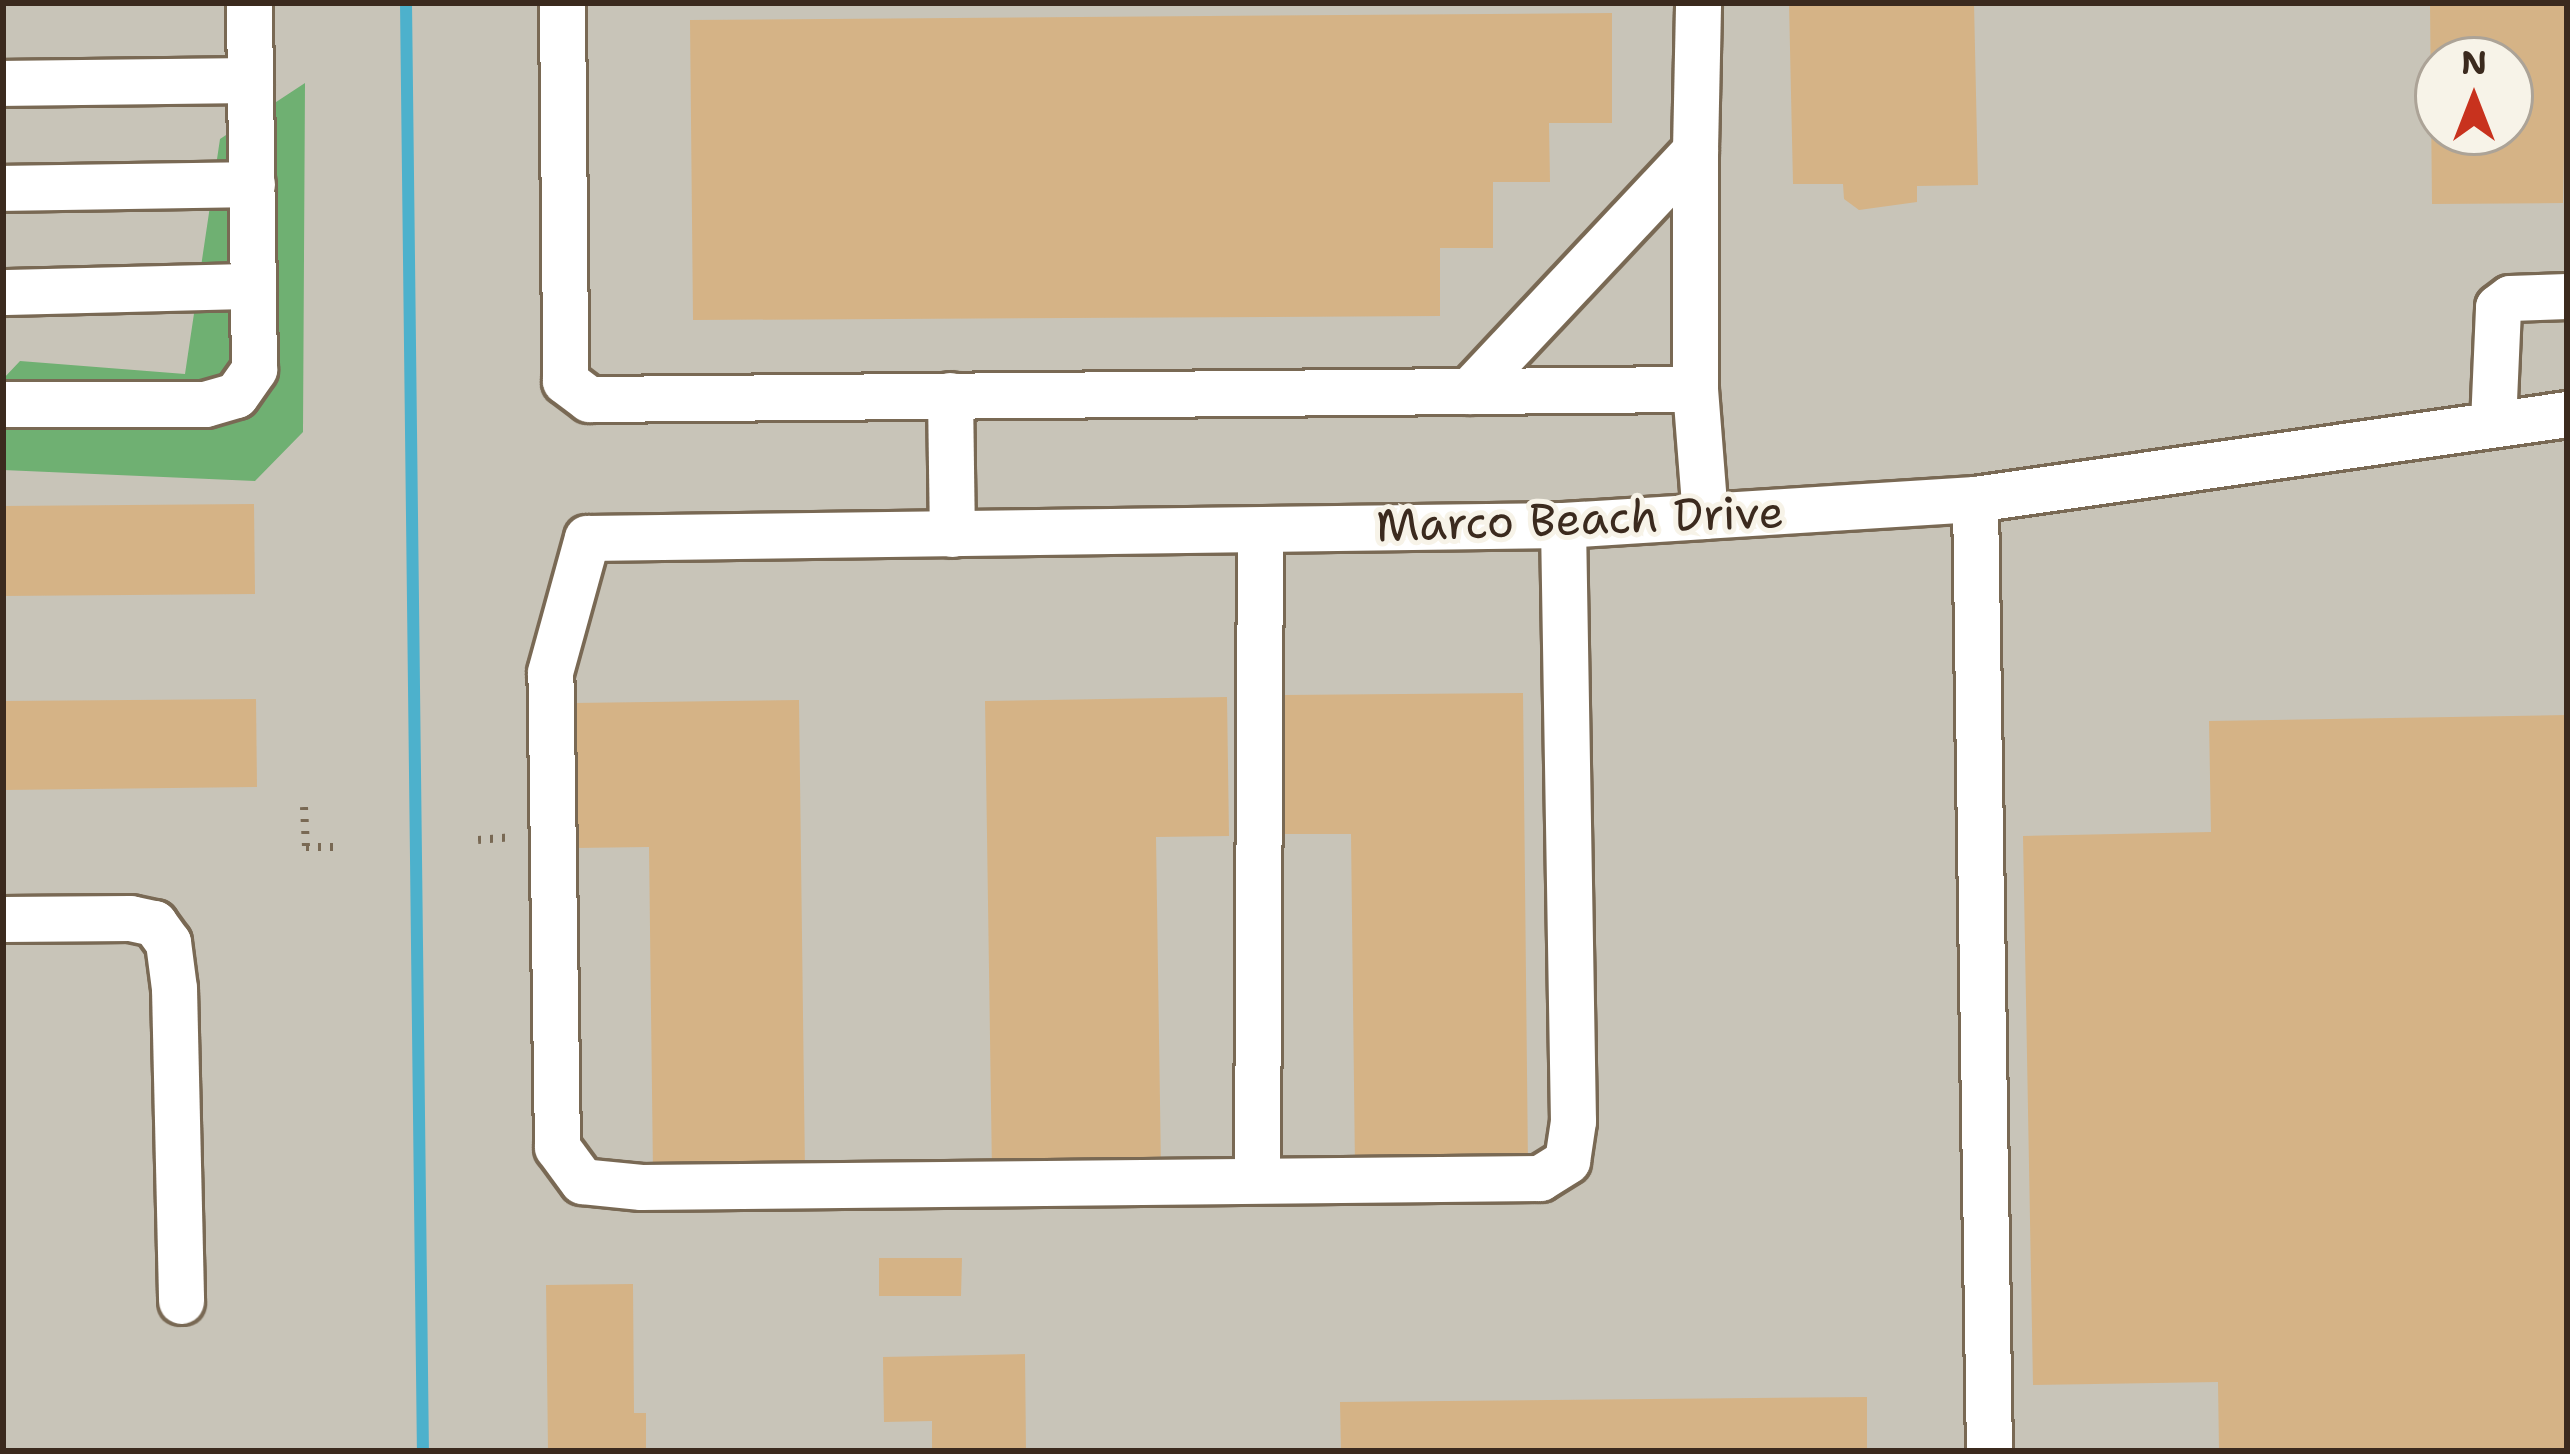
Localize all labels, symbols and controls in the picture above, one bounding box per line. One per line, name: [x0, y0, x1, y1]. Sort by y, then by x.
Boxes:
north arrow: [2414, 36, 2534, 156]
text: N: [2461, 40, 2487, 85]
street label: Marco Beach Drive: [1375, 485, 1785, 553]

